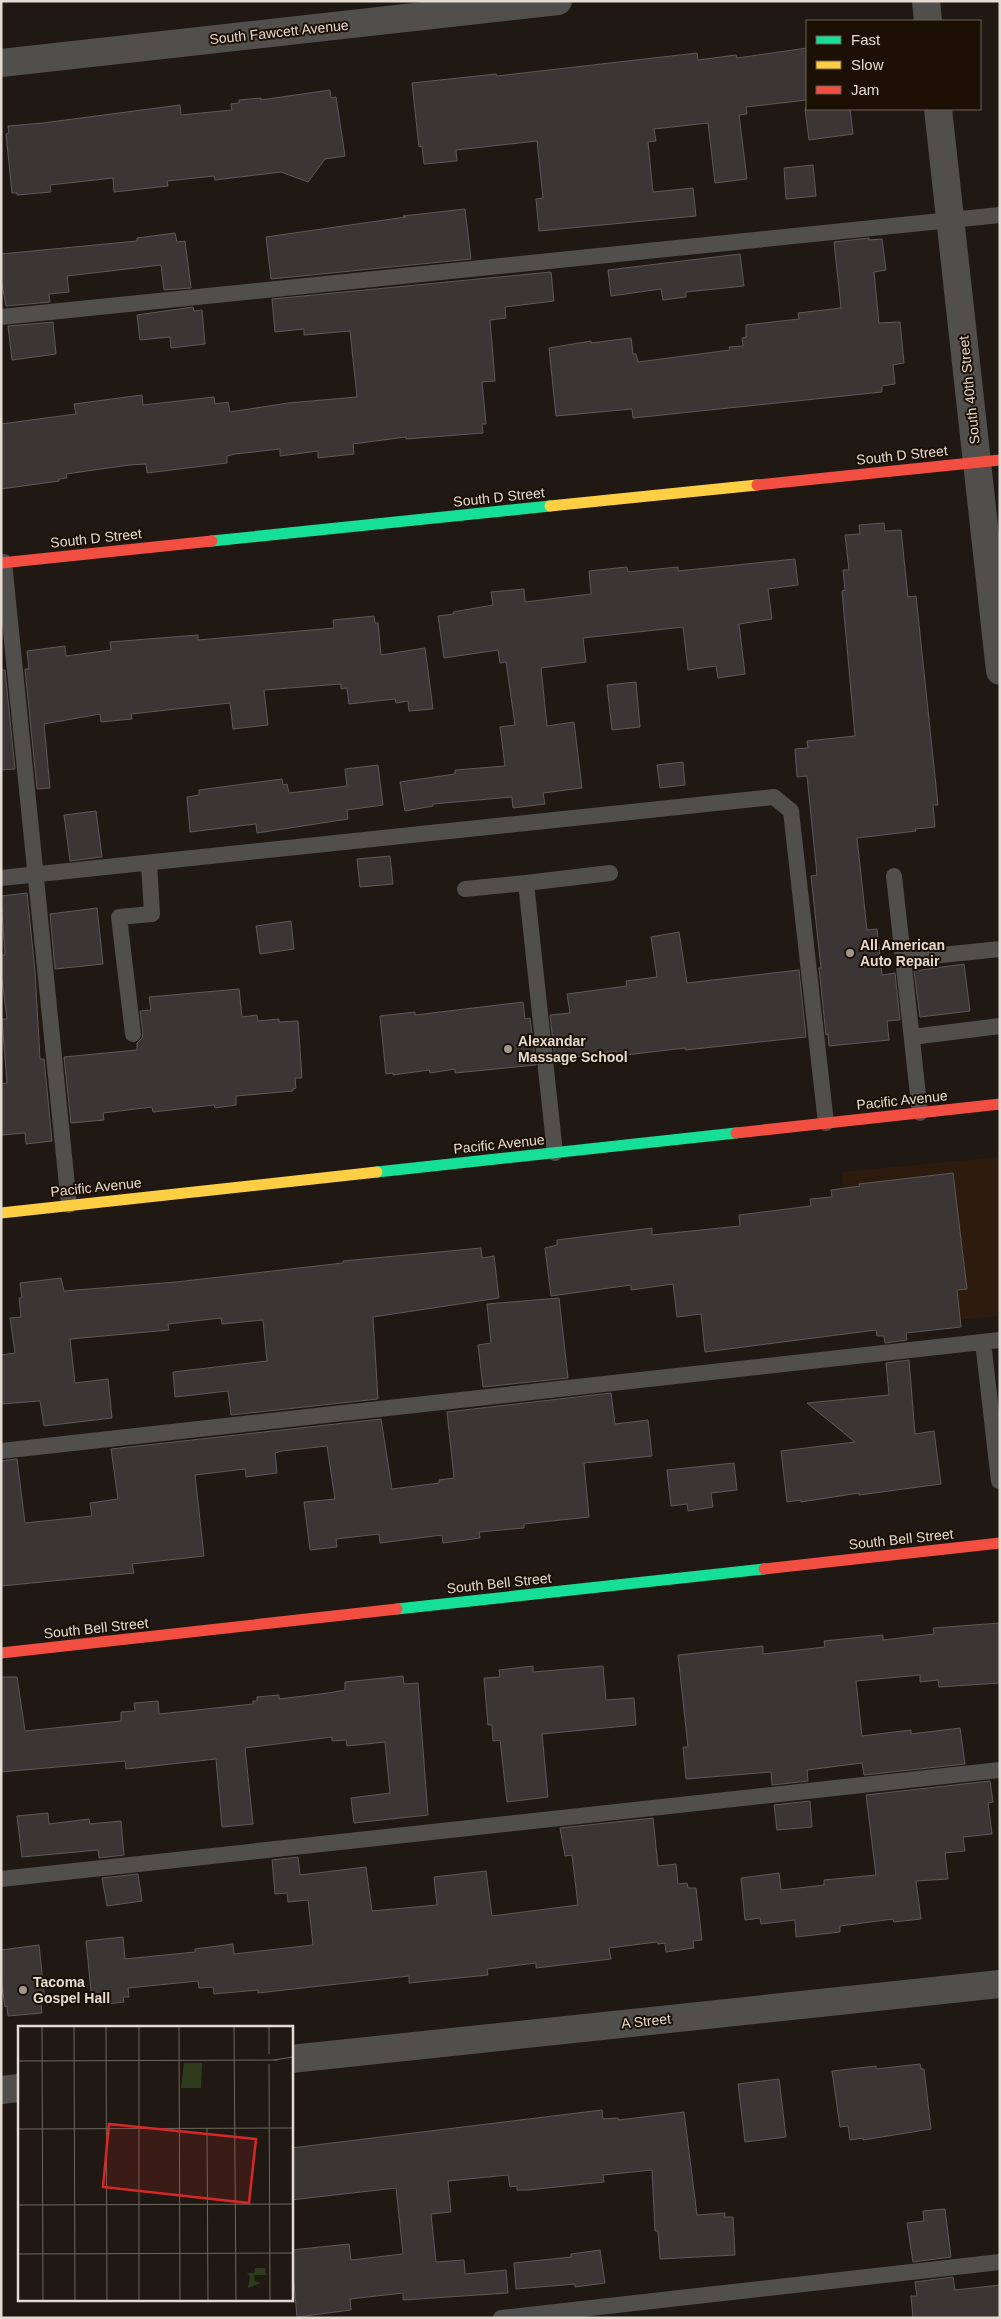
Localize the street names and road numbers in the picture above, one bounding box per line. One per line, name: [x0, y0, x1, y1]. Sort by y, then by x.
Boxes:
street label: South Fawcett Avenue: [209, 17, 350, 47]
street label: South 40th Street: [955, 335, 983, 445]
street label: South D Street: [856, 442, 949, 468]
street label: South D Street: [453, 484, 546, 510]
street label: South D Street: [50, 525, 143, 551]
street label: Pacific Avenue: [856, 1087, 949, 1113]
street label: Pacific Avenue: [453, 1131, 546, 1157]
street label: Pacific Avenue: [50, 1174, 143, 1200]
street label: South Bell Street: [848, 1526, 954, 1552]
street label: South Bell Street: [446, 1570, 552, 1596]
street label: South Bell Street: [43, 1615, 149, 1641]
street label: A Street: [620, 2010, 672, 2032]

